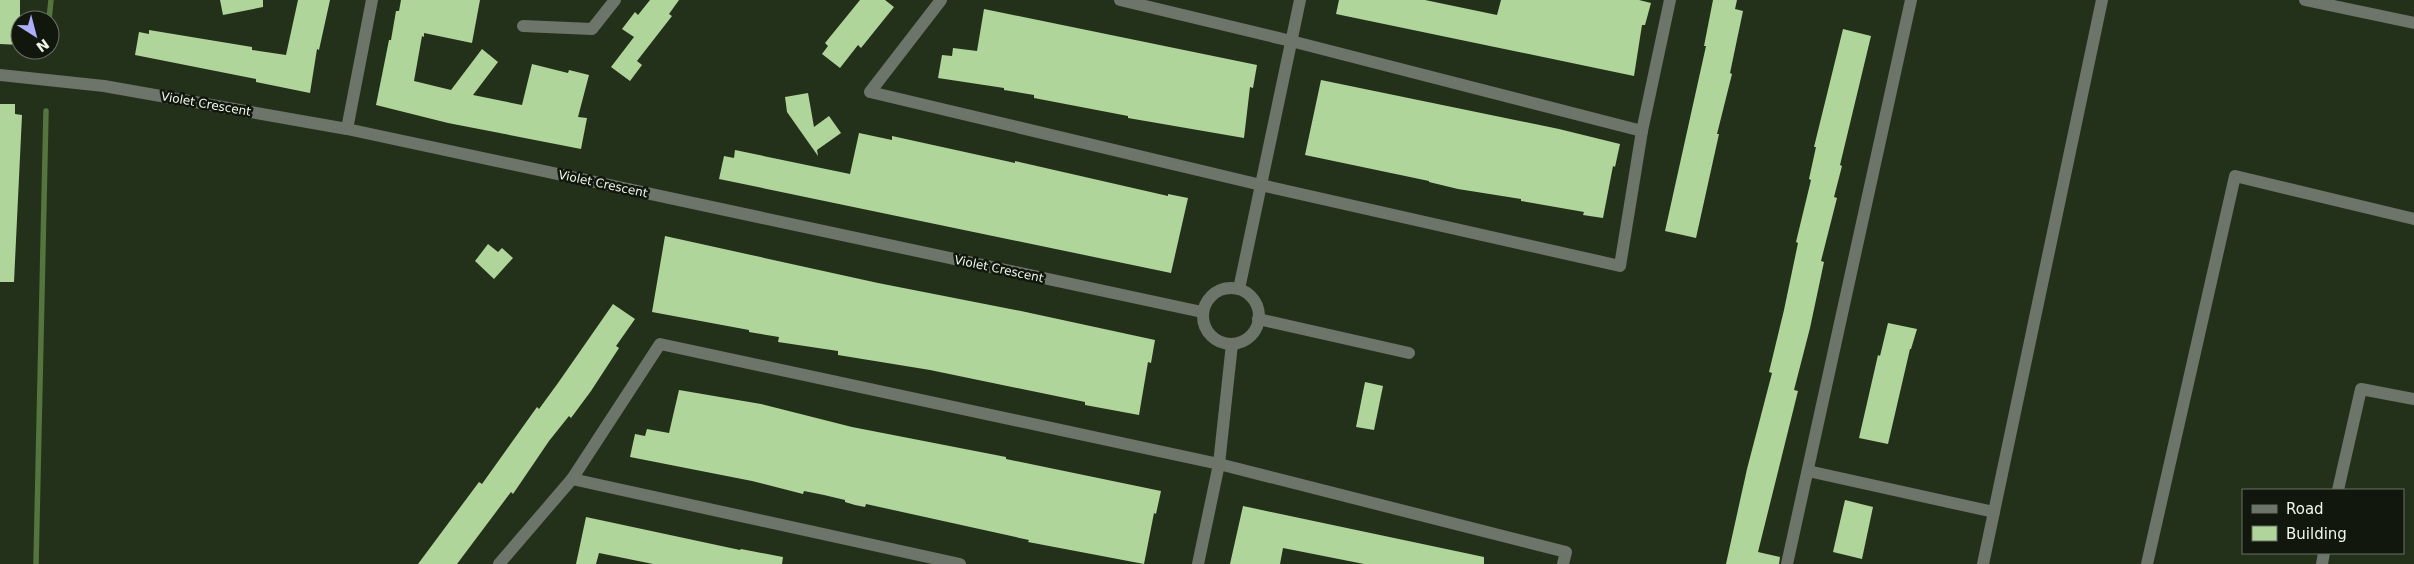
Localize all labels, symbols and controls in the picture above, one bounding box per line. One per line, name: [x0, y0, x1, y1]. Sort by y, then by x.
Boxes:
north arrow: [10, 10, 60, 60]
text: N: [33, 36, 52, 55]
street label: Violet Crescent: [160, 89, 252, 119]
street label: Violet Crescent: [557, 168, 649, 200]
street label: Violet Crescent: [953, 253, 1045, 285]
legend: [2242, 489, 2404, 554]
text: Road: [2286, 500, 2324, 518]
text: Building: [2286, 525, 2347, 543]

